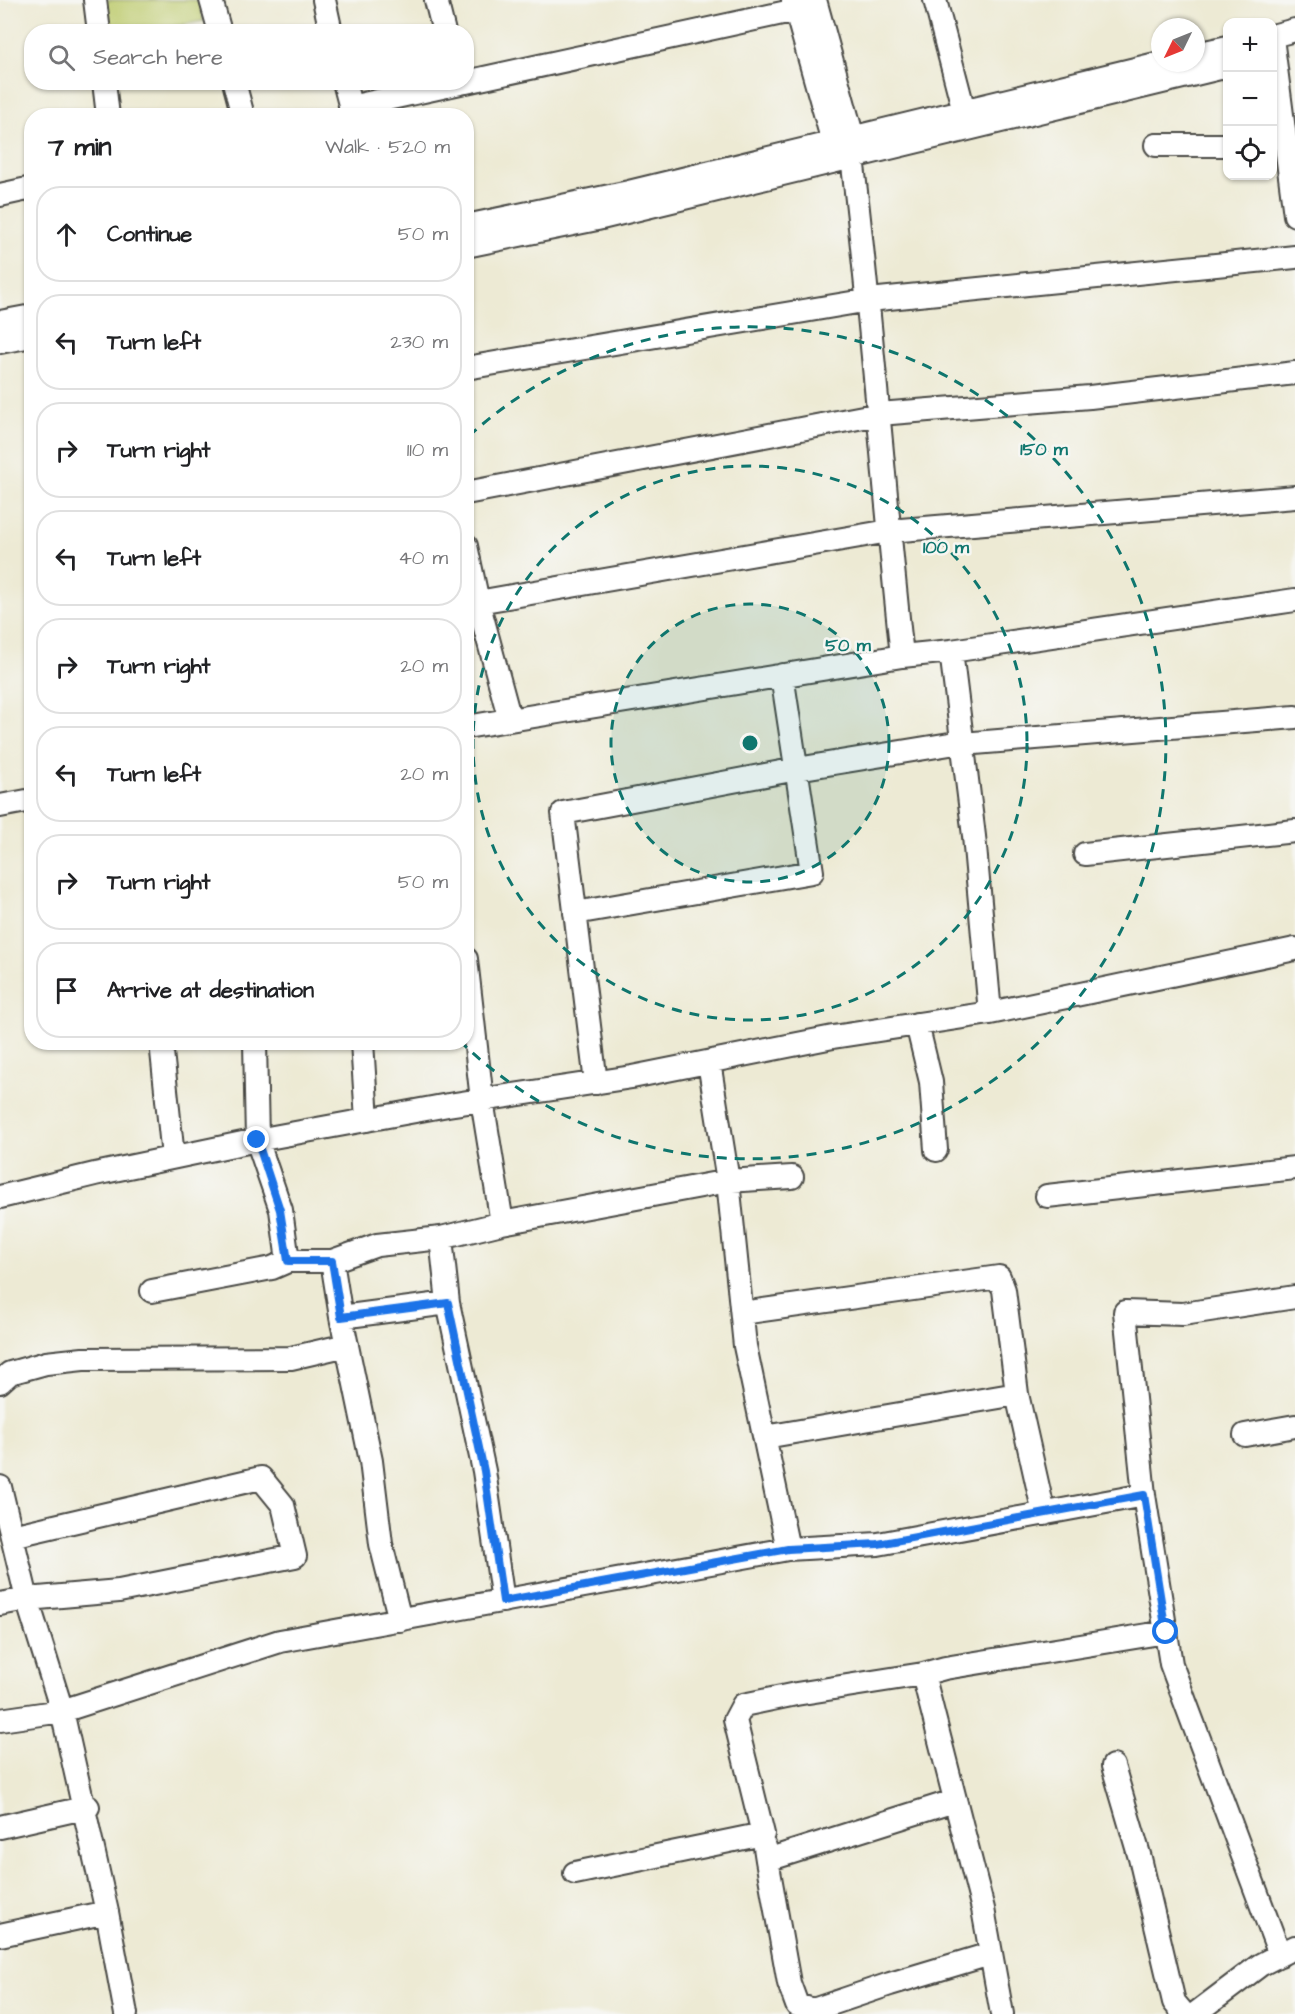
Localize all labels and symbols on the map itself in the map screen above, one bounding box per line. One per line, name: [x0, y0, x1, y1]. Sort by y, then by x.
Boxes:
north arrow: [1151, 18, 1205, 72]
text: 150 m: [1020, 437, 1069, 462]
text: 100 m: [923, 535, 970, 560]
text: 50 m: [825, 633, 872, 658]
centre of rings: [740, 733, 760, 753]
route end: [243, 1126, 269, 1152]
route start: [1152, 1618, 1178, 1644]

